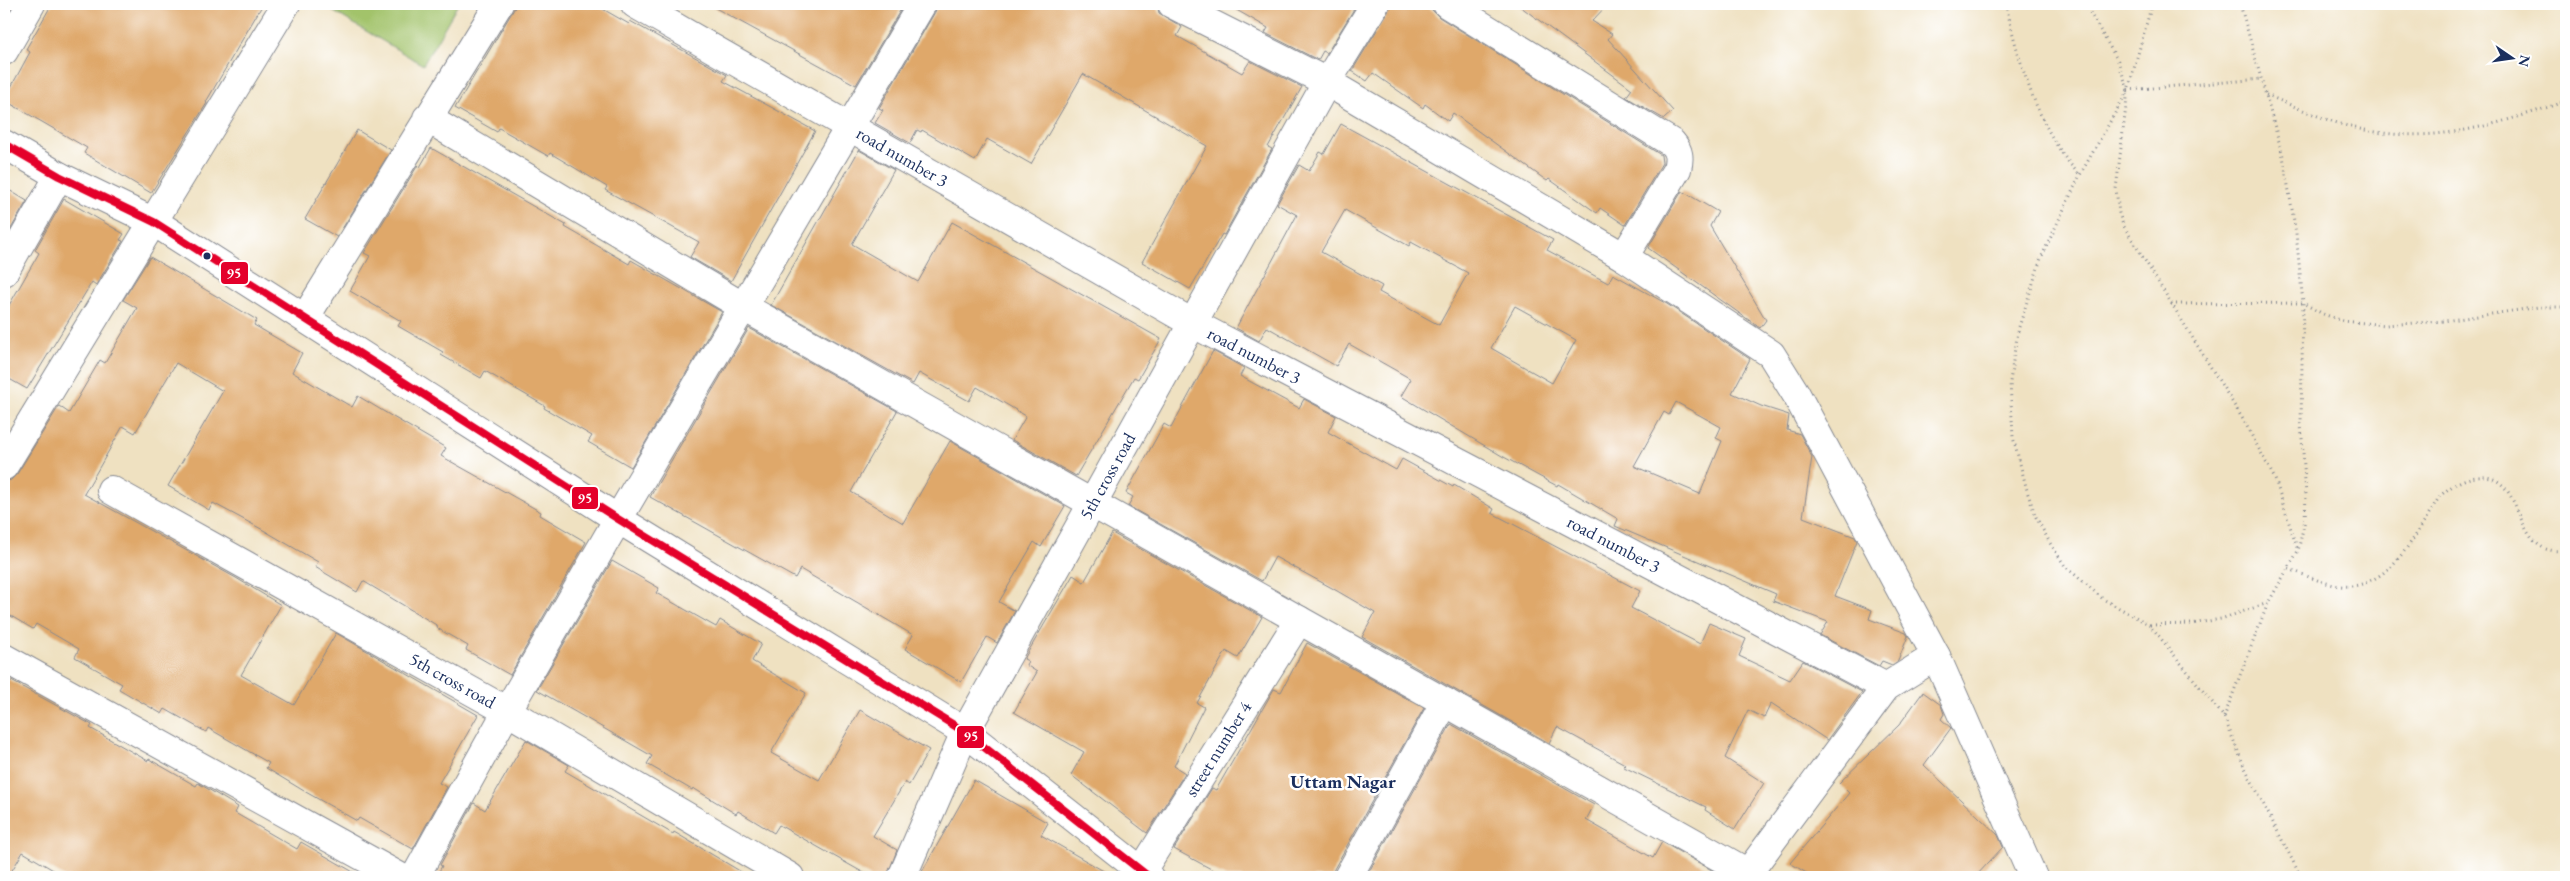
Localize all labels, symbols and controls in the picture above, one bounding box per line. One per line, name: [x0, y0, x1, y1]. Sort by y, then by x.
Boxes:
north arrow: [2488, 32, 2538, 82]
text: N: [2514, 53, 2535, 69]
street label: road number 3: [853, 121, 953, 192]
unlabelled marker: [202, 251, 212, 261]
line badge: 95: [220, 261, 249, 285]
text: 95: [227, 264, 241, 282]
street label: road number 3: [1204, 321, 1305, 389]
street label: 5th cross road: [1074, 428, 1141, 523]
line badge: 95: [571, 486, 599, 510]
text: 95: [578, 489, 592, 507]
street label: road number 3: [1563, 510, 1664, 578]
street label: 5th cross road: [405, 647, 501, 714]
street label: street number 4: [1179, 696, 1256, 801]
line badge: 95: [956, 725, 985, 749]
text: 95: [964, 727, 978, 745]
district label: Uttam Nagar: [1290, 769, 1396, 794]

